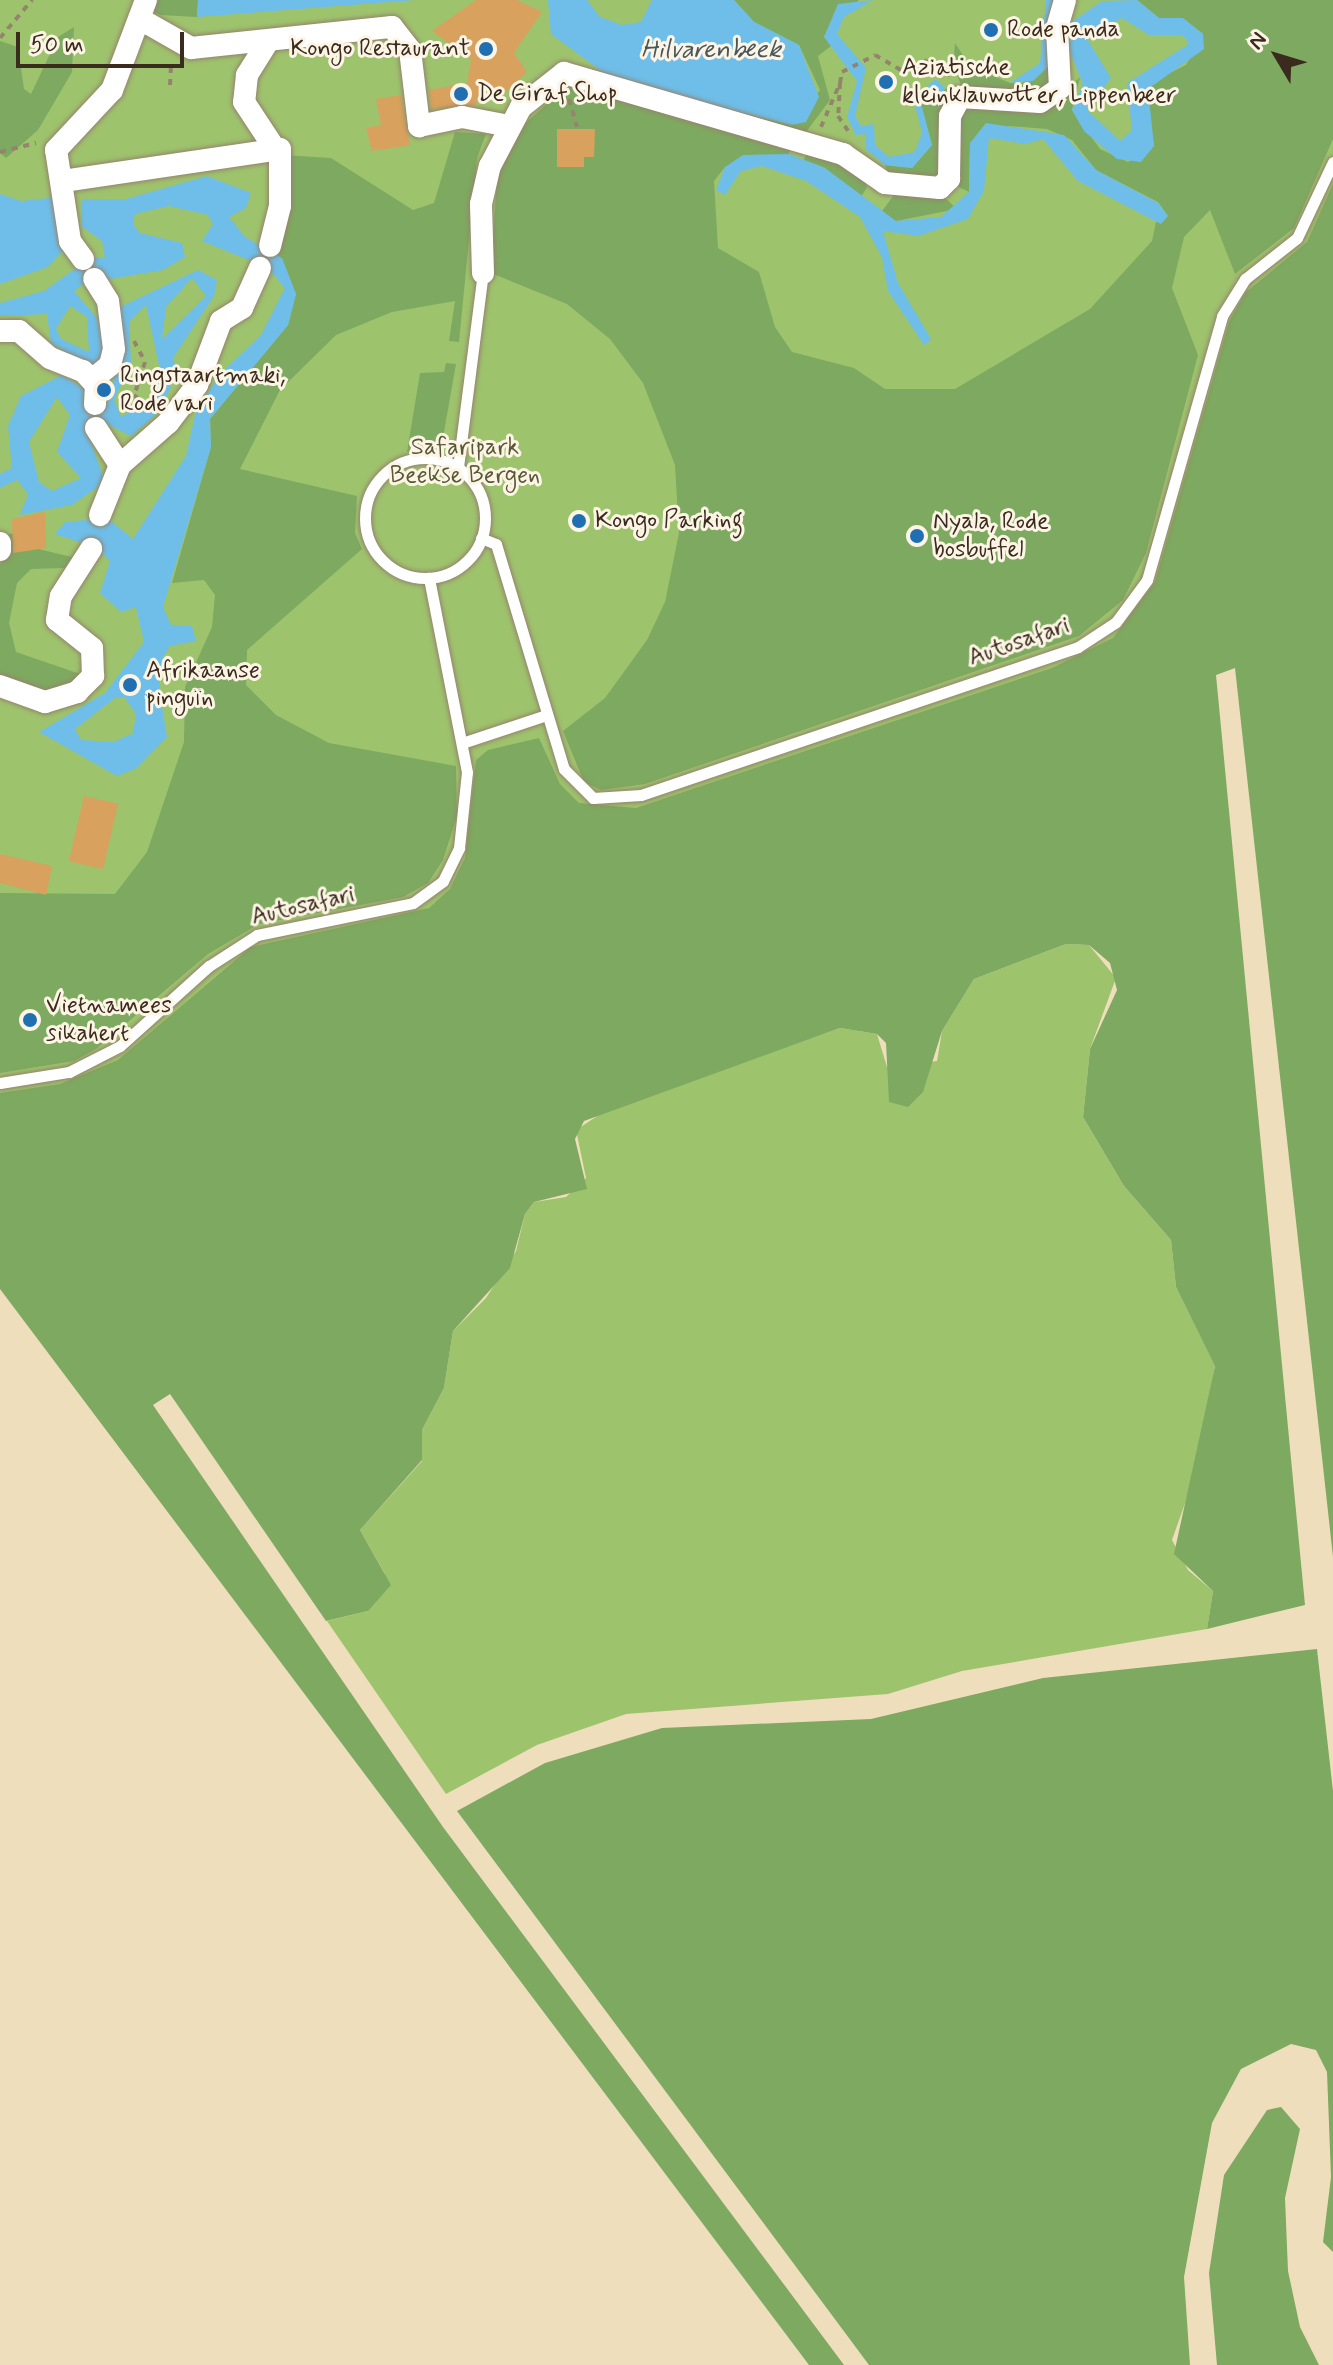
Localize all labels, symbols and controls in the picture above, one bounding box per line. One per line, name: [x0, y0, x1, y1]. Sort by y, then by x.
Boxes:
scale bar: [20, 16, 188, 66]
place label: Rode panda: [1007, 16, 1120, 44]
north arrow: [1237, 16, 1317, 96]
marker: Rode panda: [982, 21, 1000, 39]
text: N: [1243, 27, 1274, 56]
text: 50 m: [30, 30, 84, 61]
place label: Kongo Restaurant: [290, 35, 470, 63]
water label: Hilvarenbeek: [641, 35, 781, 67]
marker: Kongo Restaurant: [477, 40, 495, 58]
place label: Aziatische kleinklauwotter, Lippenbeer: [902, 54, 1178, 110]
marker: Aziatische kleinklauwotter, Lippenbeer: [877, 73, 895, 91]
place label: De Giraf Shop: [477, 80, 613, 108]
marker: De Giraf Shop: [452, 85, 470, 103]
place label: Ringstaartmaki, Rode vari: [120, 362, 286, 418]
marker: Ringstaartmaki, Rode vari: [95, 381, 113, 399]
park label: Safaripark Beekse Bergen: [390, 434, 540, 490]
place label: Kongo Parking: [595, 507, 740, 535]
place label: Nyala, Rode bosbuffel: [933, 508, 1049, 564]
marker: Kongo Parking: [570, 512, 588, 530]
marker: Nyala, Rode bosbuffel: [908, 527, 926, 545]
street label: Autosafari: [965, 611, 1073, 673]
place label: Afrikaanse pinguïn: [146, 657, 260, 713]
marker: Afrikaanse pinguïn: [121, 676, 139, 694]
street label: Autosafari: [249, 880, 357, 932]
place label: Vietnamees sikahert: [46, 992, 172, 1048]
marker: Vietnamees sikahert: [21, 1011, 39, 1029]

